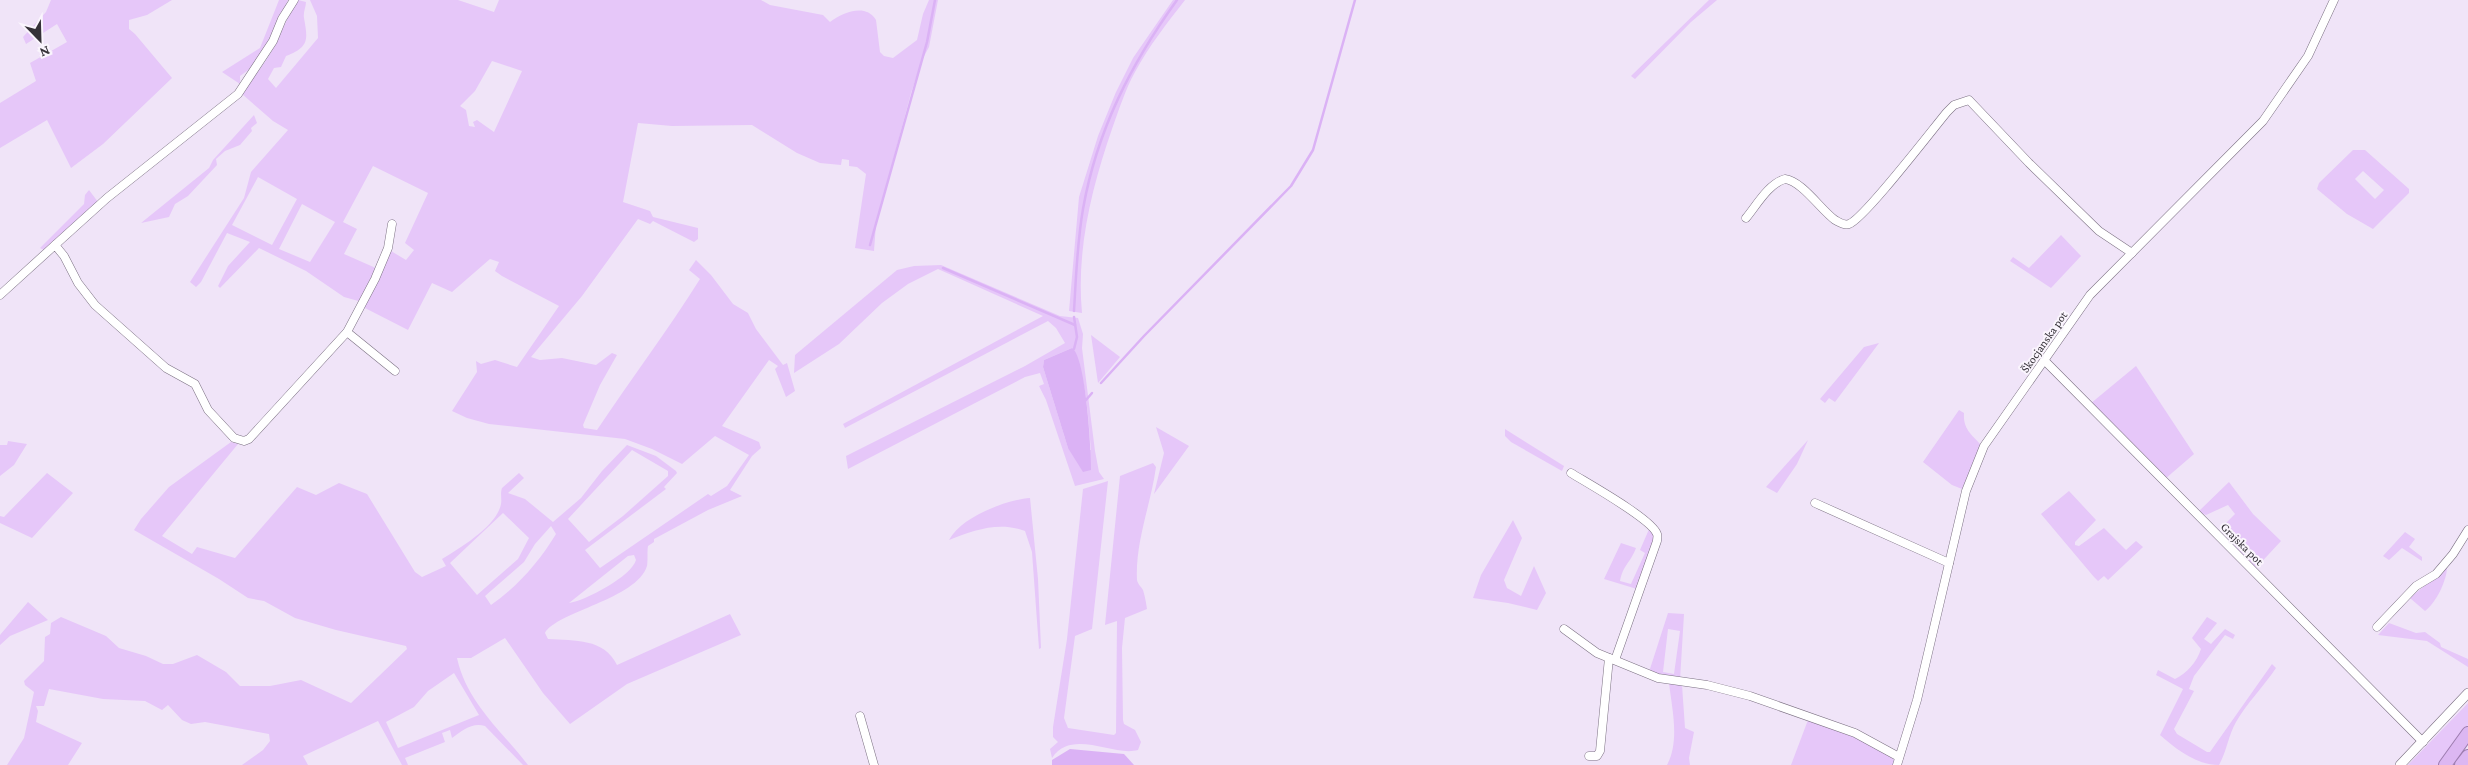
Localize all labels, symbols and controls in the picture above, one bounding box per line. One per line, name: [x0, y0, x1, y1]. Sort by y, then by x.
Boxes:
north arrow: [15, 15, 65, 65]
text: N: [37, 43, 53, 61]
street label: Škocjanska pot: [2018, 308, 2071, 375]
street label: Grajska pot: [2218, 520, 2267, 569]

